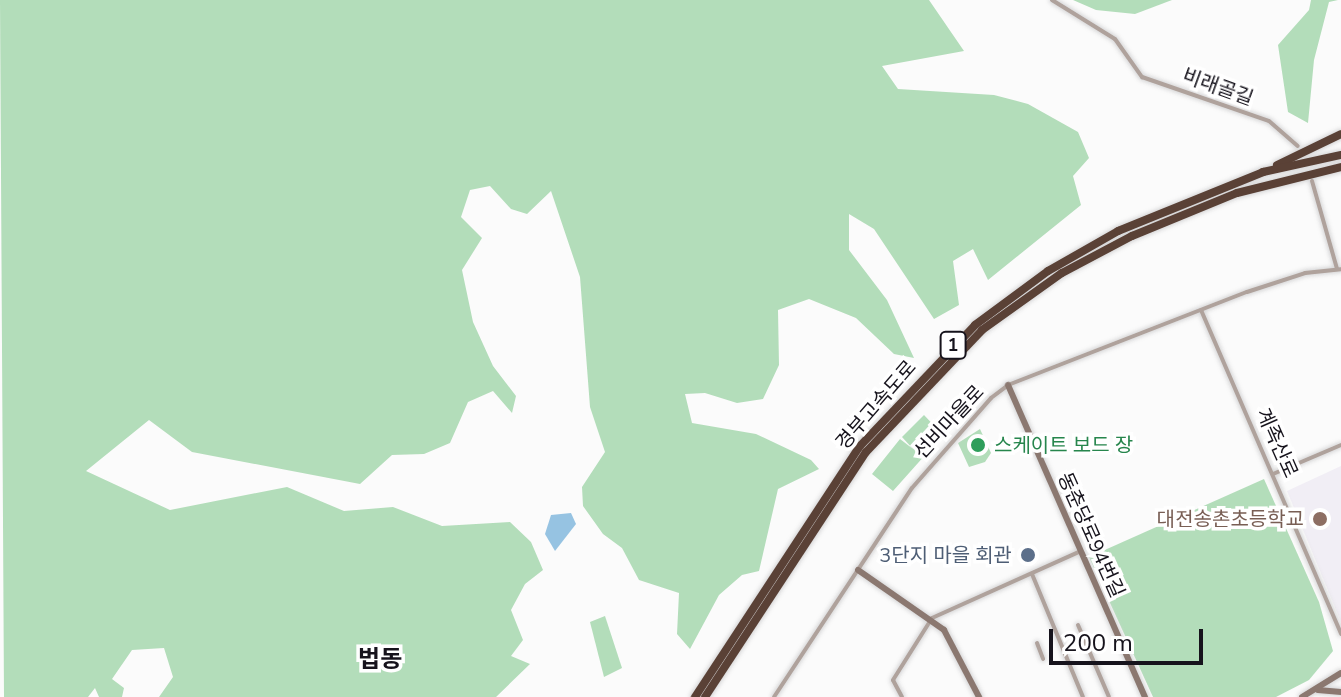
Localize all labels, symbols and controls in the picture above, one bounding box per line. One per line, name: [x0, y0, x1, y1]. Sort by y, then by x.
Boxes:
street label: 비래골길: [1179, 63, 1257, 111]
road number: 1: [939, 331, 967, 359]
street label: 경부고속도로: [831, 355, 921, 455]
street label: 선비마을로: [909, 380, 989, 464]
street label: 계족산로: [1251, 405, 1303, 481]
place label: 스케이트 보드 장: [994, 433, 1133, 457]
marker: 스케이트 보드 장: [969, 436, 987, 454]
street label: 동춘당로94번길: [1053, 469, 1129, 601]
place label: 대전송촌초등학교: [1157, 507, 1304, 531]
marker: 대전송촌초등학교: [1311, 510, 1329, 528]
place label: 3단지 마을 회관: [879, 543, 1012, 567]
marker: 3단지 마을 회관: [1019, 546, 1037, 564]
scale bar: [1053, 613, 1207, 663]
text: 200 m: [1063, 627, 1133, 659]
district label: 법동: [358, 646, 402, 674]

